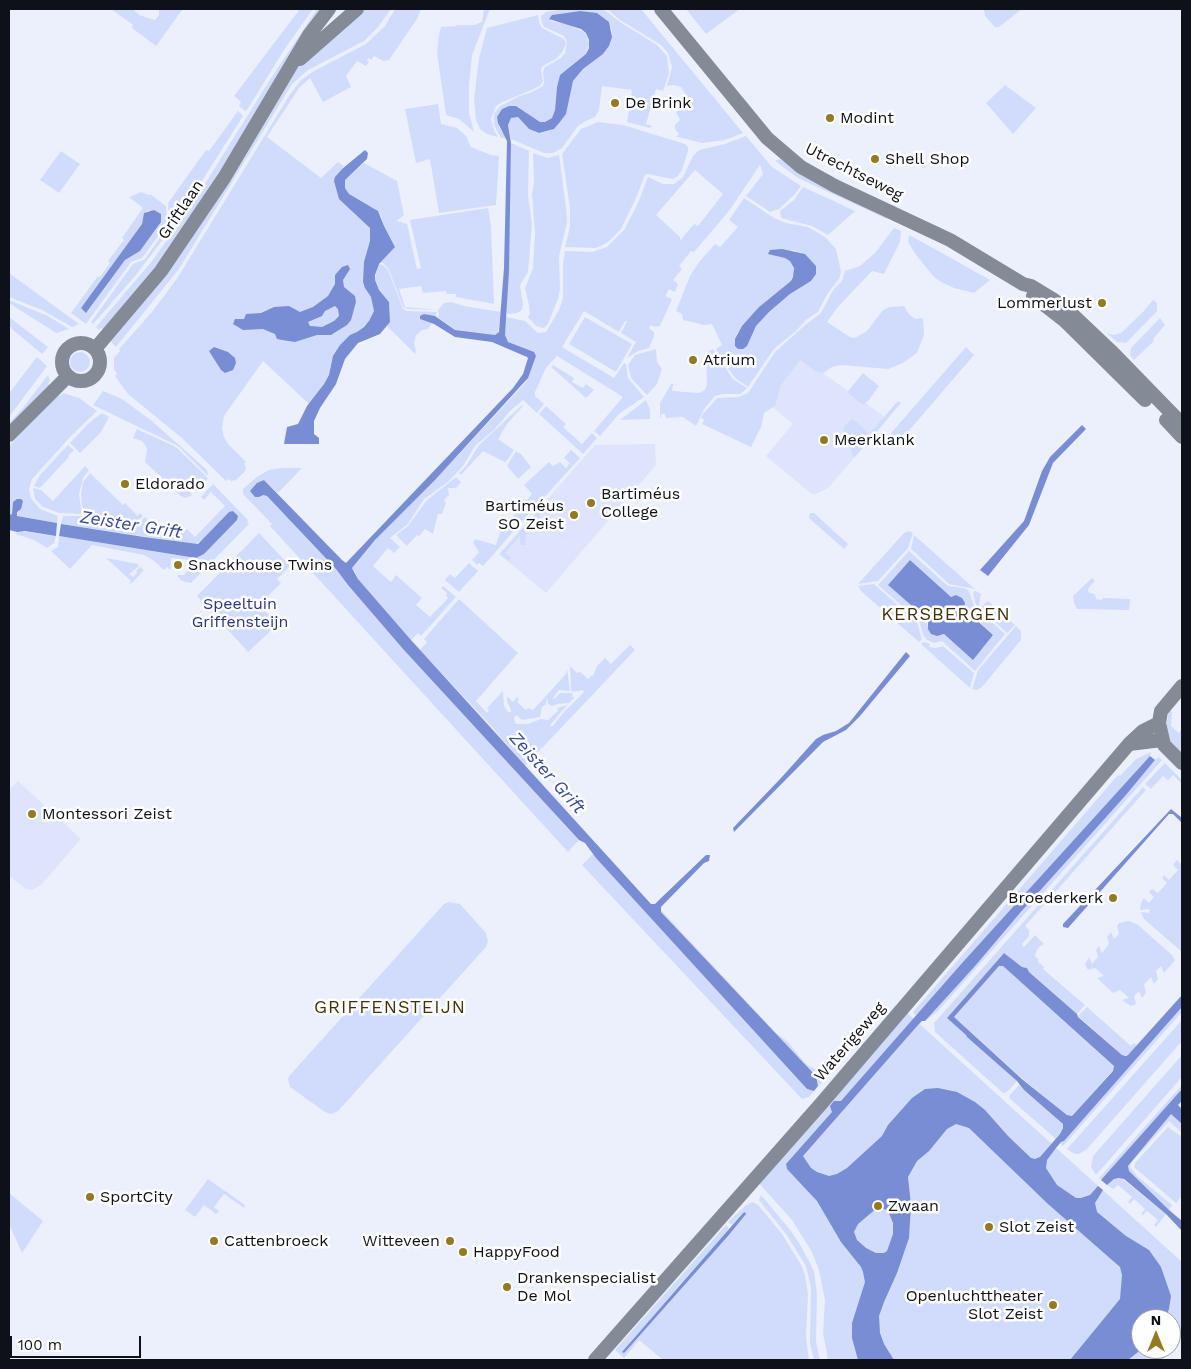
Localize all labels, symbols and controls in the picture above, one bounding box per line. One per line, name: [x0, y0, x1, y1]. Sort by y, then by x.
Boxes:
place label: De Brink: [625, 93, 691, 113]
marker: De Brink: [609, 97, 621, 109]
place label: Modint: [840, 108, 894, 128]
marker: Modint: [824, 112, 836, 124]
street label: Utrechtseweg: [802, 139, 906, 205]
place label: Shell Shop: [885, 149, 969, 169]
marker: Shell Shop: [869, 153, 881, 165]
street label: Griftlaan: [154, 177, 208, 243]
place label: Lommerlust: [997, 293, 1092, 313]
marker: Lommerlust: [1096, 297, 1108, 309]
place label: Atrium: [703, 350, 756, 370]
marker: Atrium: [687, 354, 699, 366]
place label: Meerklank: [834, 430, 915, 450]
marker: Meerklank: [818, 434, 830, 446]
place label: Eldorado: [135, 474, 205, 494]
marker: Eldorado: [119, 478, 131, 490]
place label: Bartiméus College: [601, 484, 680, 522]
place label: Bartiméus SO Zeist: [485, 496, 564, 534]
marker: Bartiméus College: [585, 497, 597, 509]
water label: Zeister Grift: [79, 506, 183, 544]
marker: Bartiméus SO Zeist: [568, 509, 580, 521]
place label: Snackhouse Twins: [188, 555, 332, 575]
marker: Snackhouse Twins: [172, 559, 184, 571]
park label: Speeltuin Griffensteijn: [192, 594, 288, 632]
district label: KERSBERGEN: [880, 604, 1012, 626]
water label: Zeister Grift: [505, 728, 589, 818]
place label: Montessori Zeist: [42, 804, 172, 824]
marker: Montessori Zeist: [26, 808, 38, 820]
place label: Broederkerk: [1008, 888, 1103, 908]
marker: Broederkerk: [1107, 892, 1119, 904]
district label: GRIFFENSTEIJN: [312, 997, 468, 1019]
street label: Waterigeweg: [810, 998, 890, 1086]
place label: SportCity: [100, 1187, 173, 1207]
marker: SportCity: [84, 1191, 96, 1203]
place label: Zwaan: [888, 1196, 939, 1216]
marker: Zwaan: [872, 1200, 884, 1212]
place label: Slot Zeist: [999, 1217, 1074, 1237]
marker: Slot Zeist: [983, 1221, 995, 1233]
place label: Cattenbroeck: [224, 1231, 328, 1251]
place label: Witteveen: [362, 1231, 440, 1251]
marker: Cattenbroeck: [208, 1235, 220, 1247]
marker: Witteveen: [444, 1235, 456, 1247]
place label: HappyFood: [473, 1242, 560, 1262]
marker: HappyFood: [457, 1246, 469, 1258]
place label: Drankenspecialist De Mol: [517, 1268, 656, 1306]
marker: Drankenspecialist De Mol: [501, 1281, 513, 1293]
place label: Openluchttheater Slot Zeist: [906, 1286, 1043, 1324]
marker: Openluchttheater Slot Zeist: [1047, 1299, 1059, 1311]
north arrow: [1131, 1309, 1181, 1359]
text: N: [1151, 1312, 1161, 1328]
scale bar: [12, 1326, 144, 1358]
text: 100 m: [18, 1336, 62, 1354]

